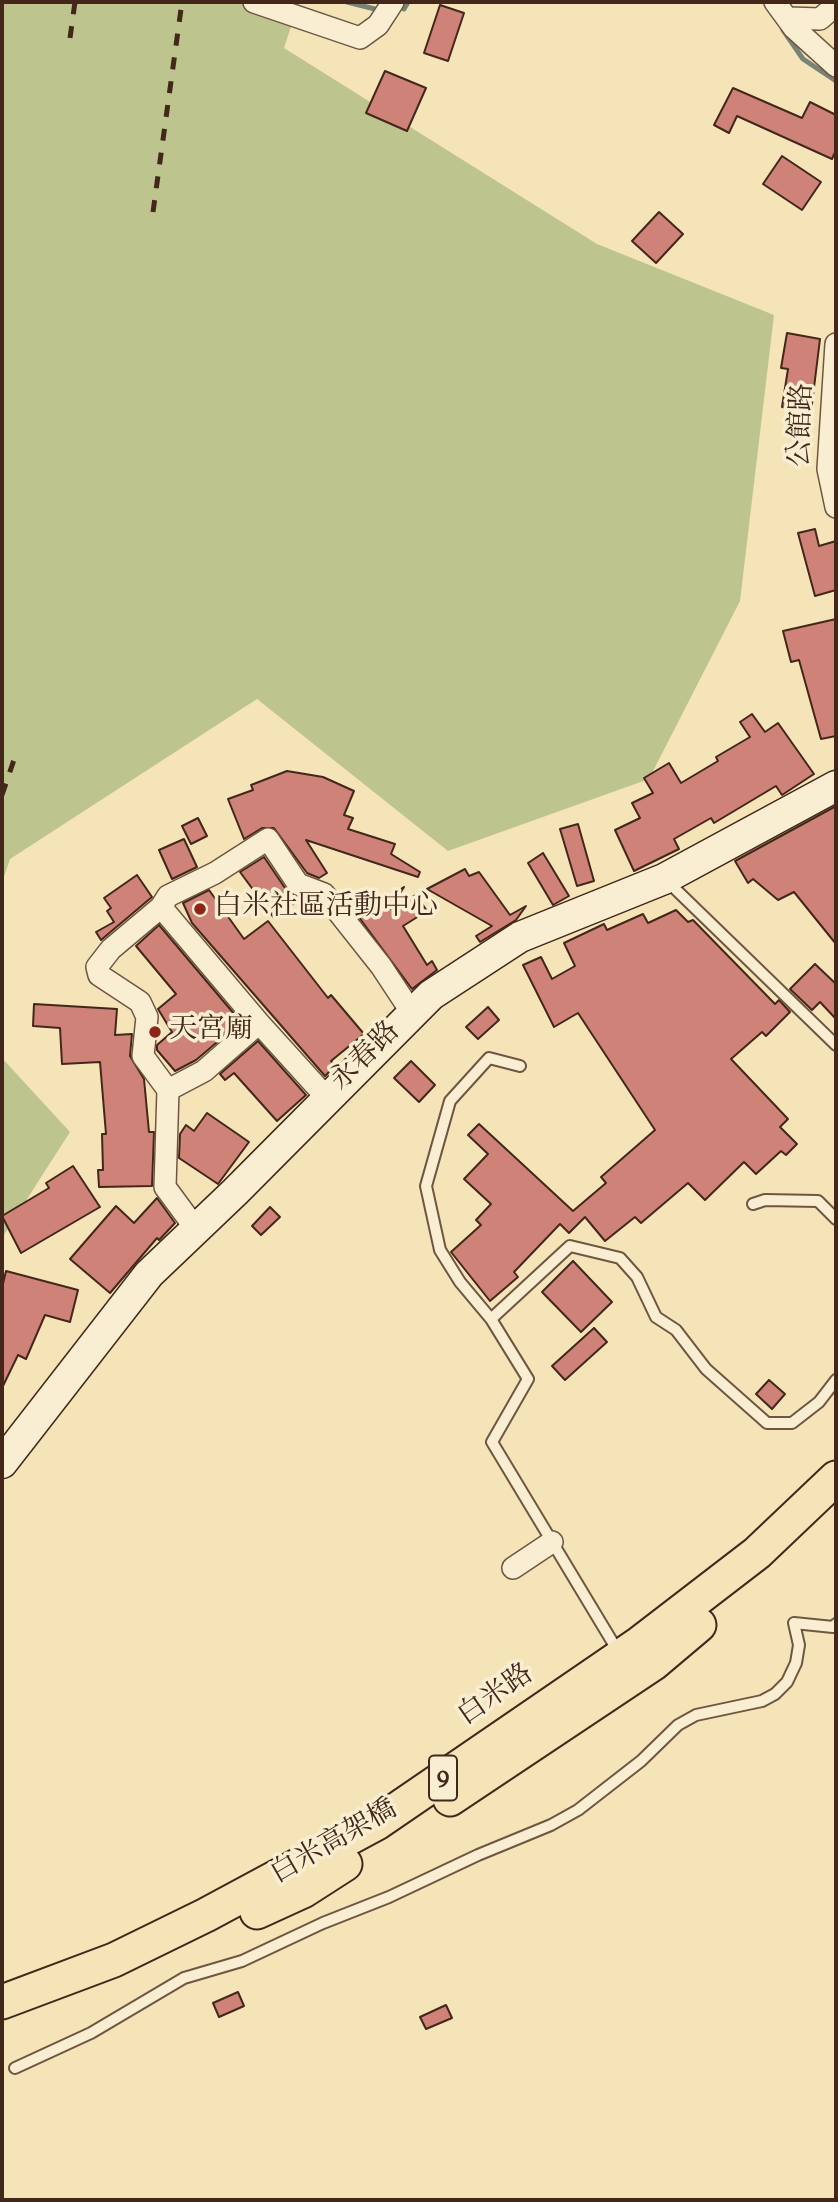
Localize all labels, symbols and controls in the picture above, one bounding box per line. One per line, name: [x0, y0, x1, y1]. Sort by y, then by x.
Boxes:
street label: 公館路: [786, 382, 822, 468]
place label: 白米社區活動中心: [214, 892, 438, 926]
marker: 白米社區活動中心: [192, 901, 208, 917]
place label: 天宮廟: [169, 1015, 253, 1049]
street label: 永春路: [325, 1016, 409, 1100]
marker: 天宮廟: [147, 1024, 163, 1040]
street label: 白米路: [453, 1659, 541, 1735]
road number: 9: [429, 1756, 457, 1800]
street label: 白米高架橋: [266, 1794, 404, 1894]

